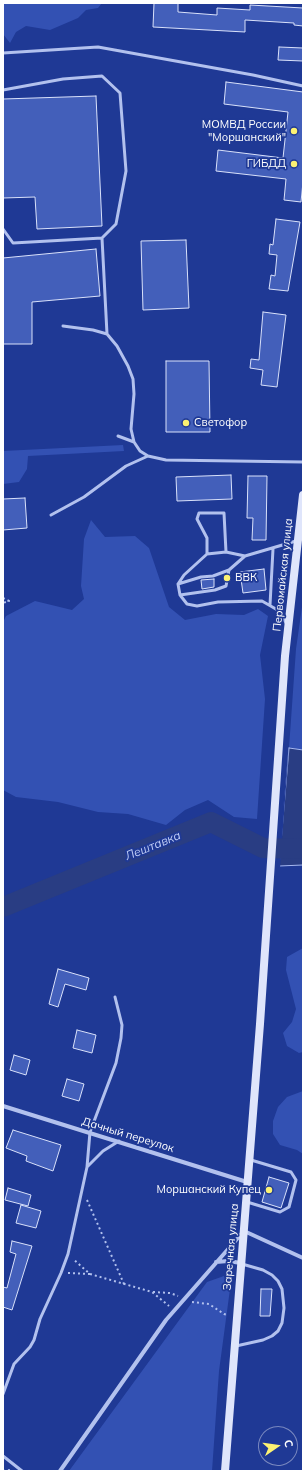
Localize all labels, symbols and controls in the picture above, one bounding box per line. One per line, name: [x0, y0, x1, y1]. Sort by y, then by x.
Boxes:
place label: МОМВД России "Моршанский": [202, 118, 286, 144]
marker: МОМВД России "Моршанский": [289, 126, 299, 136]
place label: ГИБДД: [247, 157, 286, 171]
marker: ГИБДД: [289, 159, 299, 169]
place label: Светофор: [194, 416, 247, 430]
marker: Светофор: [181, 418, 191, 428]
street label: Первомайская улица: [271, 518, 295, 632]
place label: ВВК: [235, 571, 257, 585]
marker: ВВК: [222, 573, 232, 583]
water label: Лештавка: [123, 828, 183, 864]
street label: Дачный переулок: [80, 1115, 176, 1155]
place label: Моршанский Купец: [156, 1183, 261, 1197]
marker: Моршанский Купец: [264, 1185, 274, 1195]
street label: Заречная улица: [221, 1203, 241, 1291]
north arrow: [258, 1426, 298, 1466]
text: С: [281, 1438, 296, 1449]

